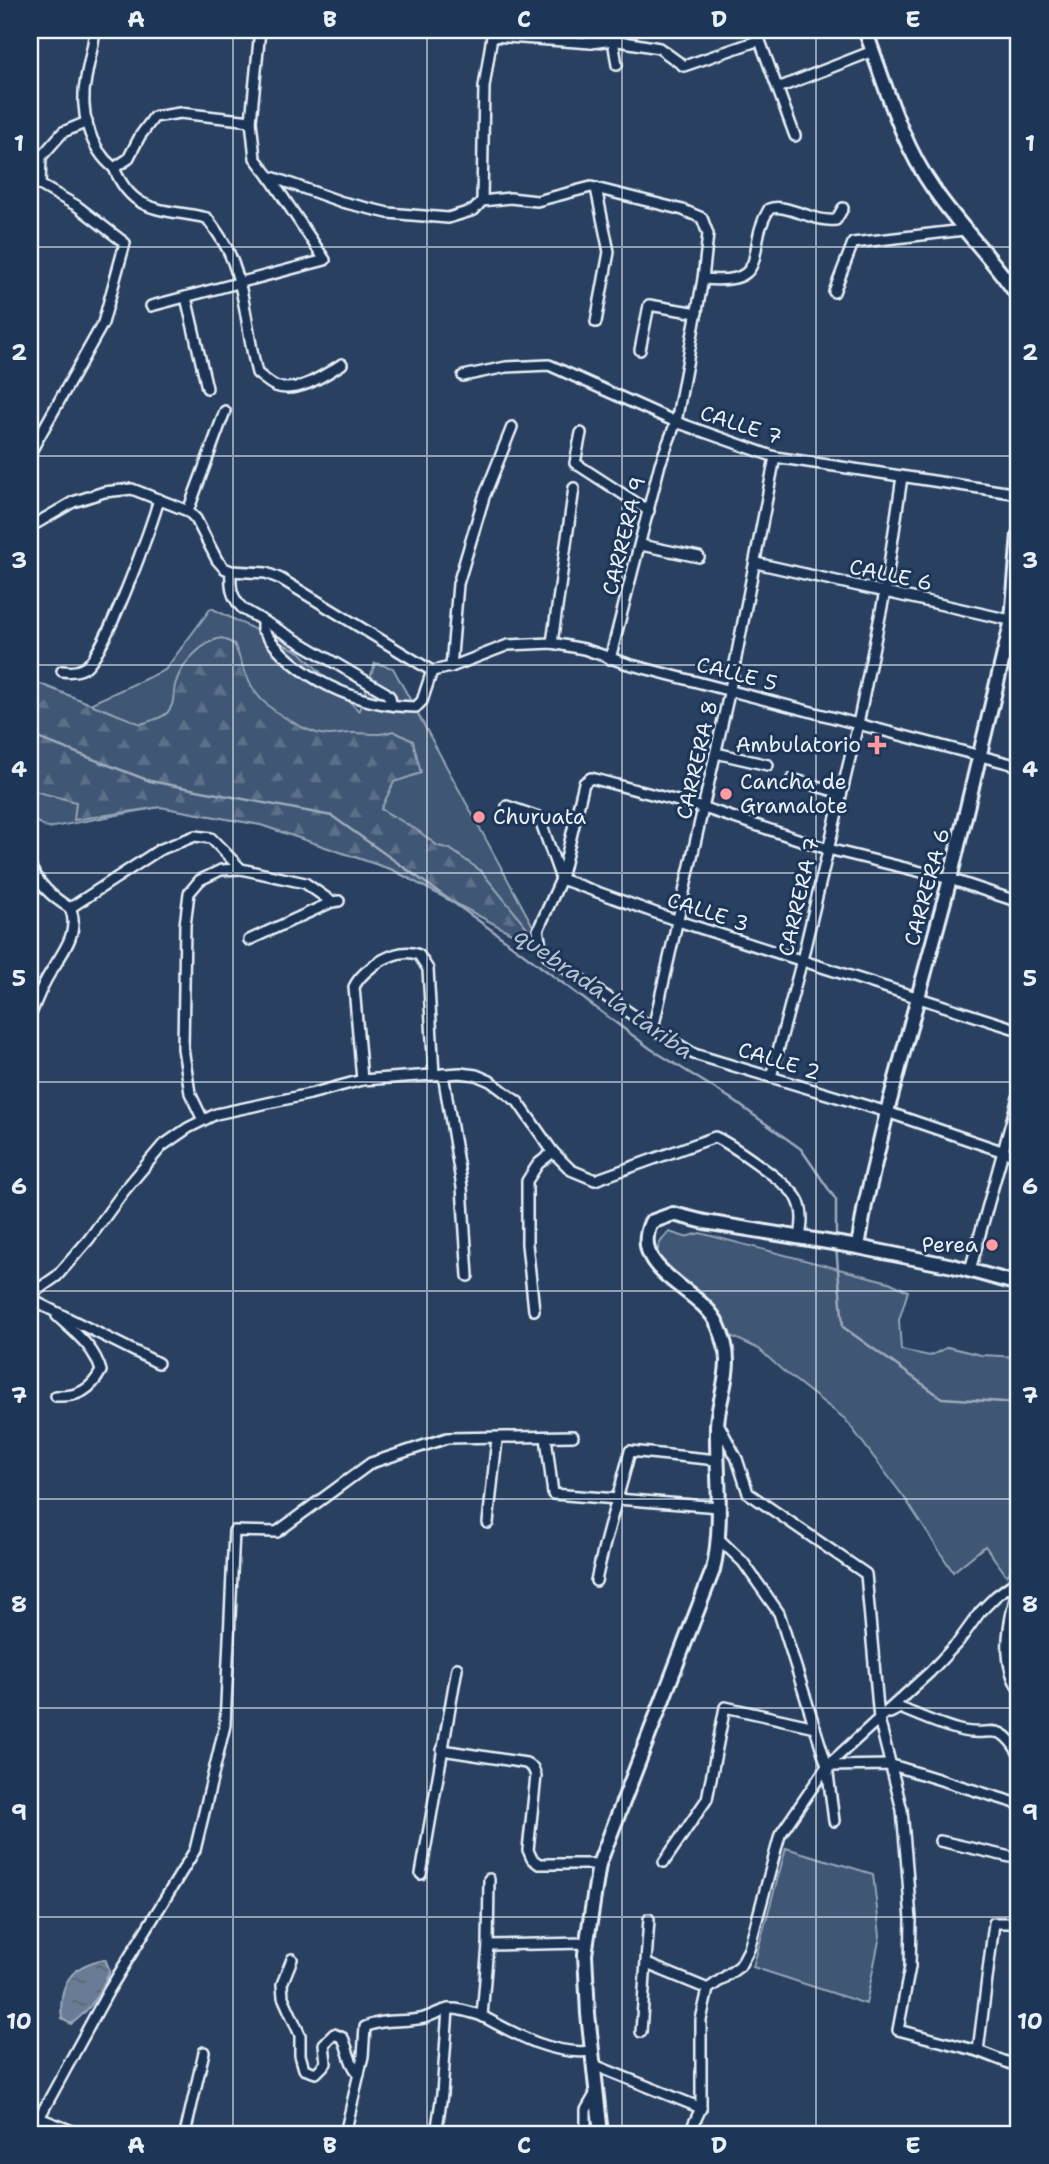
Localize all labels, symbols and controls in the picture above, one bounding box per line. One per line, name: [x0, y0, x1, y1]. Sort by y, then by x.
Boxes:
text: A: [127, 4, 145, 34]
text: B: [323, 4, 337, 34]
text: C: [517, 4, 531, 34]
text: D: [711, 4, 727, 34]
text: E: [905, 4, 921, 34]
text: 1: [14, 128, 24, 158]
text: 1: [1025, 128, 1035, 158]
text: 2: [11, 337, 27, 367]
text: 2: [1022, 337, 1038, 367]
street label: CALLE 7: [697, 399, 785, 451]
street label: CARRERA 9: [596, 474, 652, 598]
text: 3: [11, 545, 27, 575]
text: 3: [1022, 545, 1038, 575]
street label: CALLE 6: [847, 553, 935, 597]
street label: CALLE 5: [694, 650, 780, 698]
street label: CARRERA 8: [670, 698, 724, 822]
place label: Ambulatorio: [735, 731, 861, 759]
marker: Ambulatorio: [867, 735, 887, 755]
text: 4: [11, 754, 27, 784]
text: 4: [1022, 754, 1038, 784]
place label: Cancha de Gramalote: [740, 768, 848, 820]
marker: Cancha de Gramalote: [718, 786, 734, 802]
place label: Churuata: [493, 803, 586, 831]
marker: Churuata: [471, 809, 487, 825]
street label: CARRERA 6: [898, 825, 956, 949]
street label: CARRERA 7: [772, 835, 826, 959]
street label: CALLE 3: [664, 886, 752, 938]
water label: quebrada la tariba: [509, 920, 699, 1066]
text: 5: [12, 963, 26, 993]
text: 5: [1023, 963, 1037, 993]
street label: CALLE 2: [735, 1035, 823, 1087]
text: 6: [11, 1171, 27, 1201]
text: 6: [1022, 1171, 1038, 1201]
place label: Perea: [922, 1231, 978, 1259]
marker: Perea: [984, 1237, 1000, 1253]
text: 7: [11, 1380, 27, 1410]
text: 7: [1022, 1380, 1038, 1410]
text: 8: [11, 1589, 27, 1619]
text: 8: [1022, 1589, 1038, 1619]
text: 9: [11, 1797, 27, 1827]
text: 9: [1022, 1797, 1038, 1827]
text: 10: [6, 2006, 32, 2036]
text: 10: [1017, 2006, 1043, 2036]
text: A: [127, 2130, 145, 2160]
text: B: [323, 2130, 337, 2160]
text: C: [517, 2130, 531, 2160]
text: D: [711, 2130, 727, 2160]
text: E: [905, 2130, 921, 2160]

